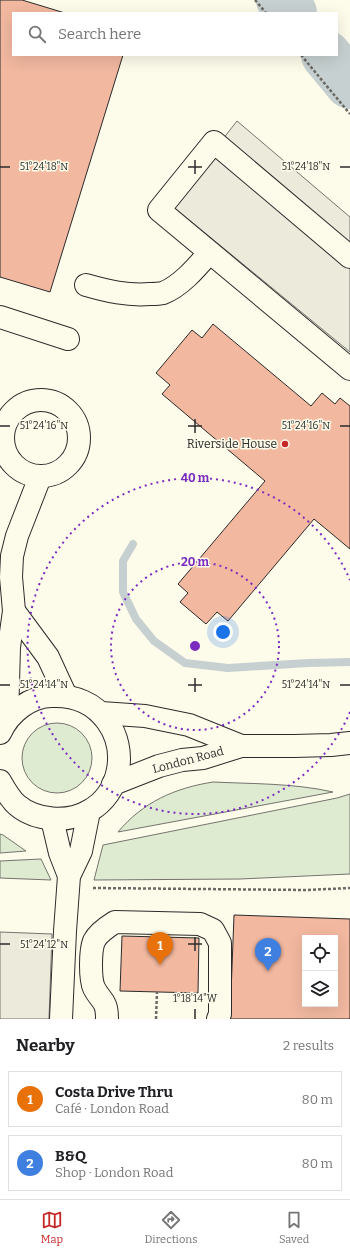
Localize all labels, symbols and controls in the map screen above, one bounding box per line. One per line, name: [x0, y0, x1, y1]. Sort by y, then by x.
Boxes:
search box: [12, 12, 338, 56]
icon: search: [26, 23, 48, 45]
text: Search here: [58, 25, 141, 43]
text: 51°24'18"N: [20, 161, 68, 173]
text: 51°24'18"N: [282, 161, 330, 173]
text: 51°24'16"N: [20, 420, 68, 432]
text: 51°24'16"N: [282, 420, 330, 432]
place label: Riverside House: [187, 437, 277, 451]
marker: Riverside House: [280, 439, 290, 449]
text: 40 m: [181, 471, 210, 485]
text: 20 m: [181, 555, 210, 569]
your location: [213, 622, 233, 642]
centre of rings: [188, 639, 202, 653]
text: 51°24'14"N: [20, 679, 68, 691]
text: 51°24'14"N: [282, 679, 330, 691]
street label: London Road: [151, 744, 225, 776]
pin: 1: [147, 932, 173, 965]
map controls: [302, 935, 338, 1007]
button: locate: [302, 935, 338, 971]
pin: 2: [255, 938, 281, 971]
text: 51°24'12"N: [20, 939, 68, 951]
button: layers: [302, 971, 338, 1007]
text: 1°18'14"W: [173, 993, 218, 1005]
text: Nearby: [16, 1035, 75, 1056]
text: 2 results: [283, 1038, 334, 1053]
text: Costa Drive Thru: [55, 1083, 173, 1101]
text: 1: [27, 1092, 33, 1107]
text: 80 m: [302, 1092, 333, 1107]
text: Café · London Road: [55, 1101, 169, 1116]
text: B&Q: [55, 1147, 86, 1165]
text: 2: [26, 1156, 34, 1171]
text: 80 m: [302, 1156, 333, 1171]
text: Shop · London Road: [55, 1165, 173, 1180]
tab: Map: [41, 1209, 63, 1246]
tab: Directions: [145, 1209, 197, 1246]
tab: Saved: [279, 1209, 309, 1246]

